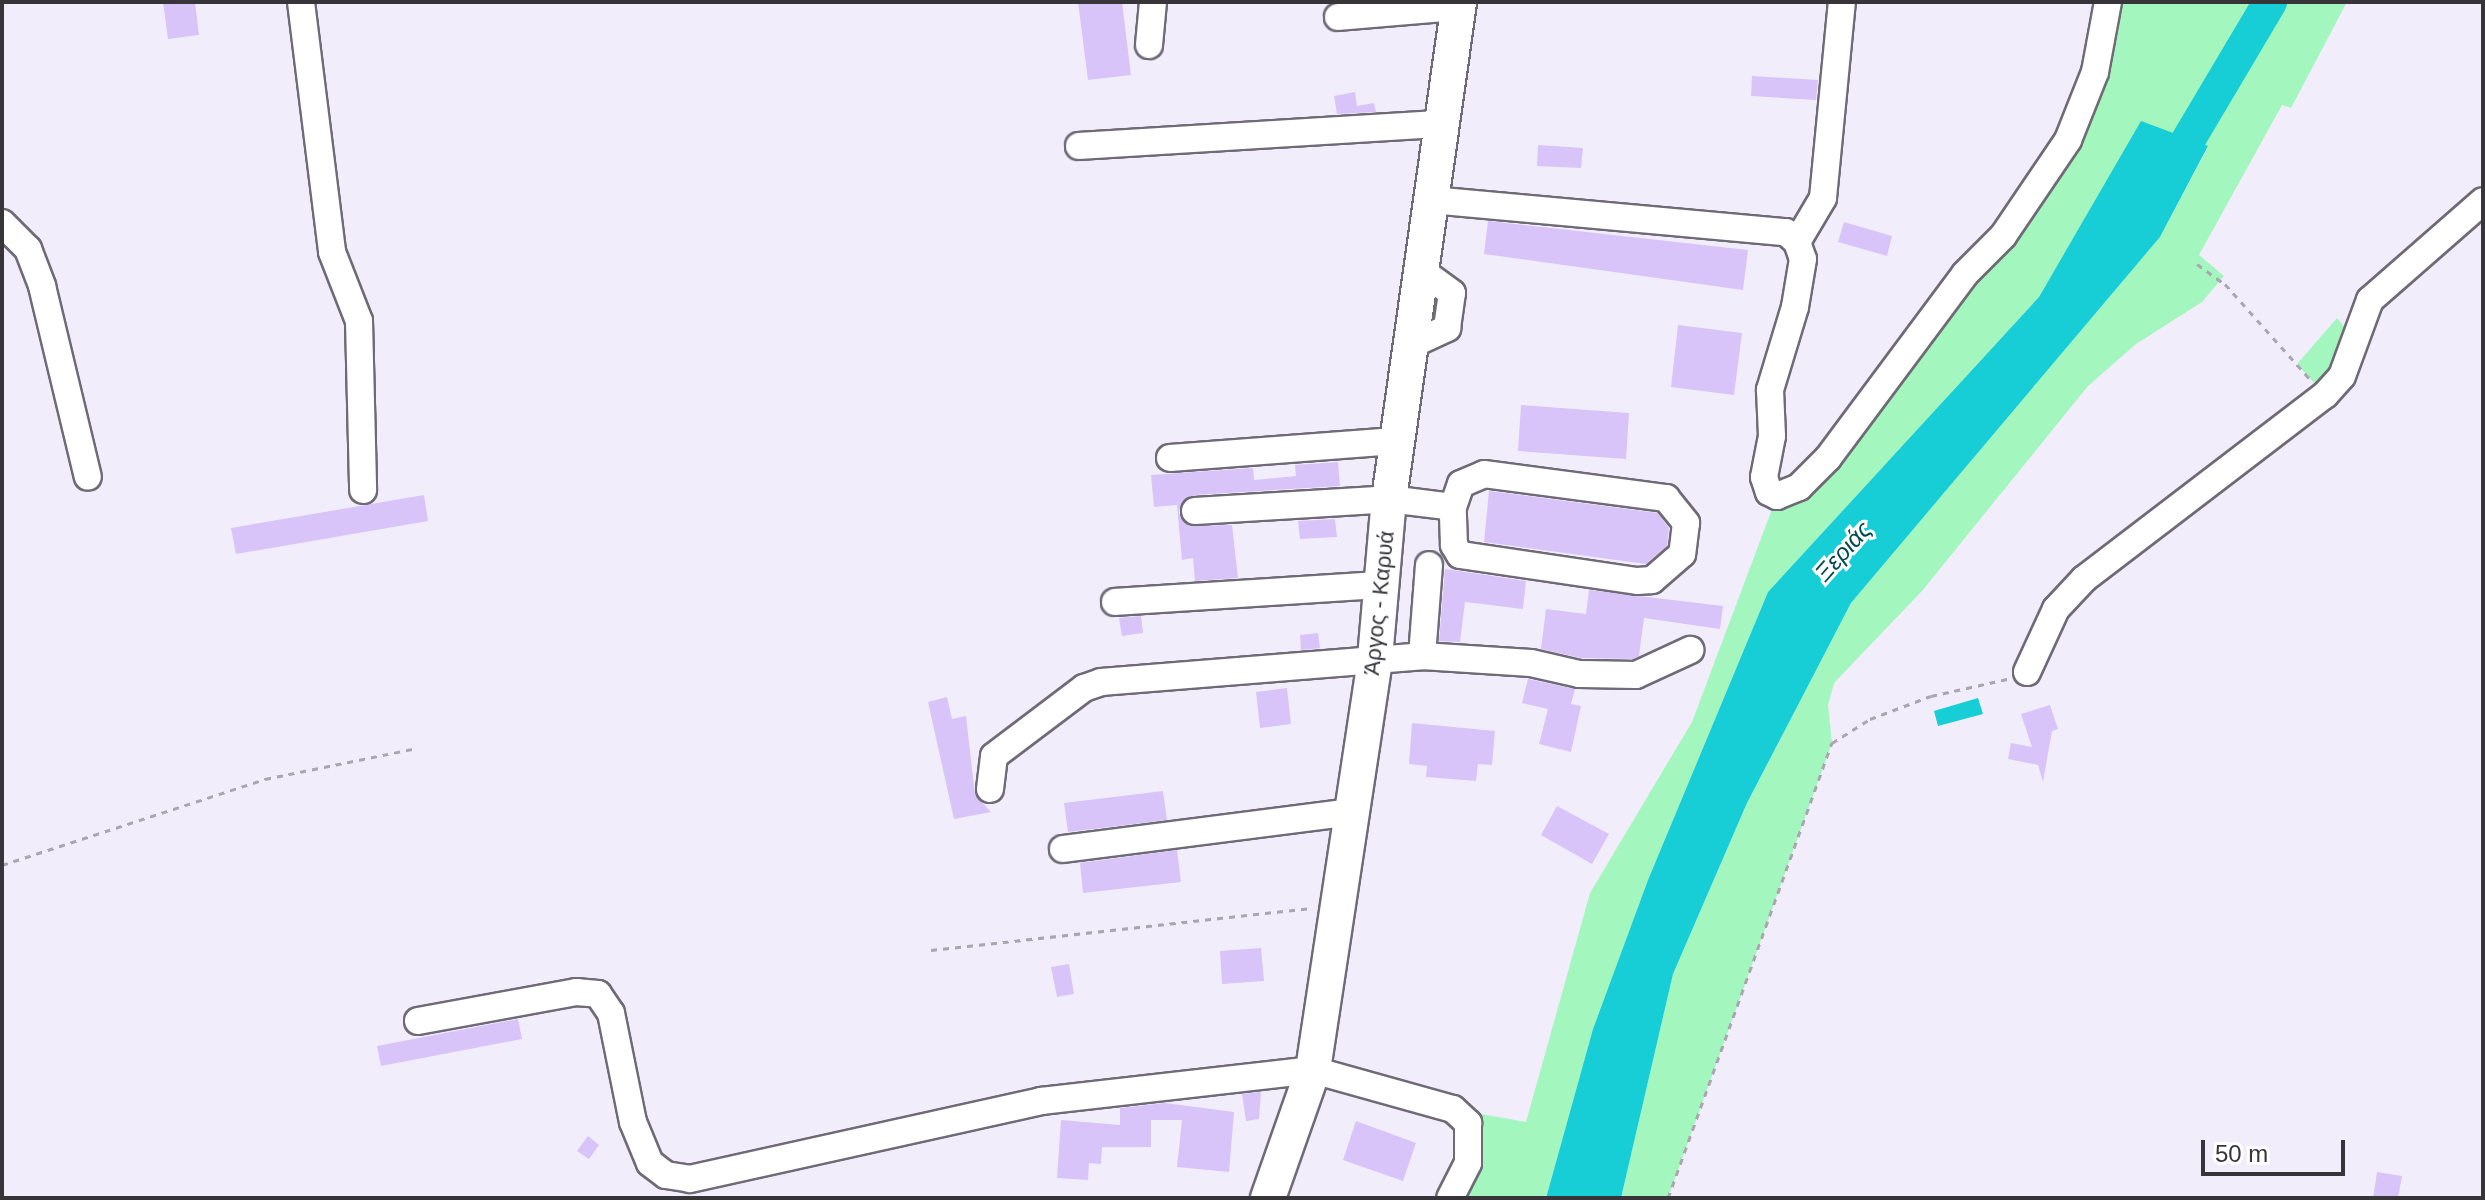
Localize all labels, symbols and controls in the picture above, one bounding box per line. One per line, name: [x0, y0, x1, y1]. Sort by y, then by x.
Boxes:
water label: Ξεριάς: [1809, 515, 1877, 587]
street label: Άργος - Καρυά: [1358, 530, 1400, 676]
scale bar: [2205, 1124, 2349, 1174]
text: 50 m: [2215, 1140, 2268, 1167]

